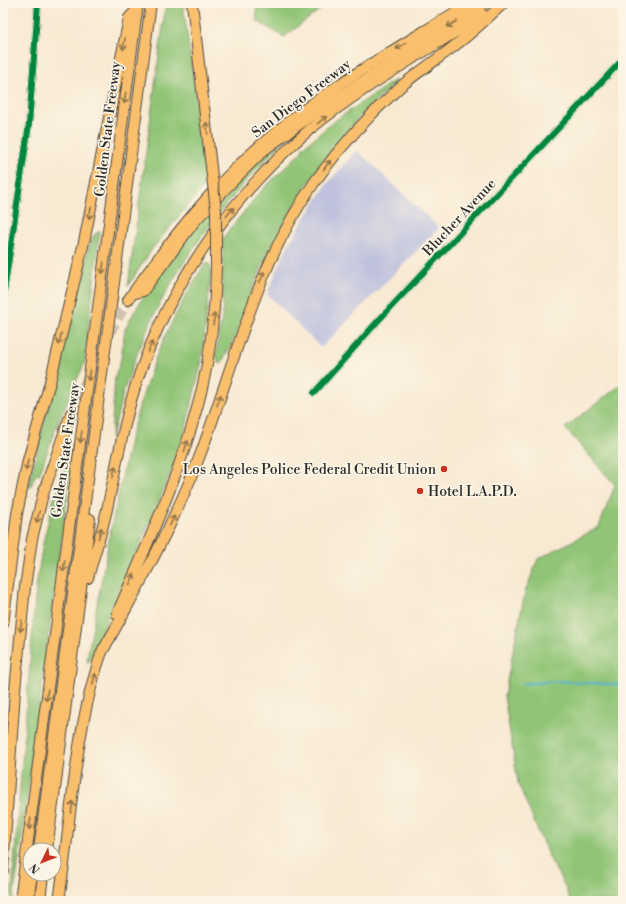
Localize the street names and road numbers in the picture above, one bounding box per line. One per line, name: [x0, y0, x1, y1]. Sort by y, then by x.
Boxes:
street label: San Diego Freeway: [248, 56, 355, 142]
street label: Golden State Freeway: [91, 60, 125, 198]
street label: Blucher Avenue: [419, 175, 500, 261]
street label: Golden State Freeway: [48, 381, 84, 519]

